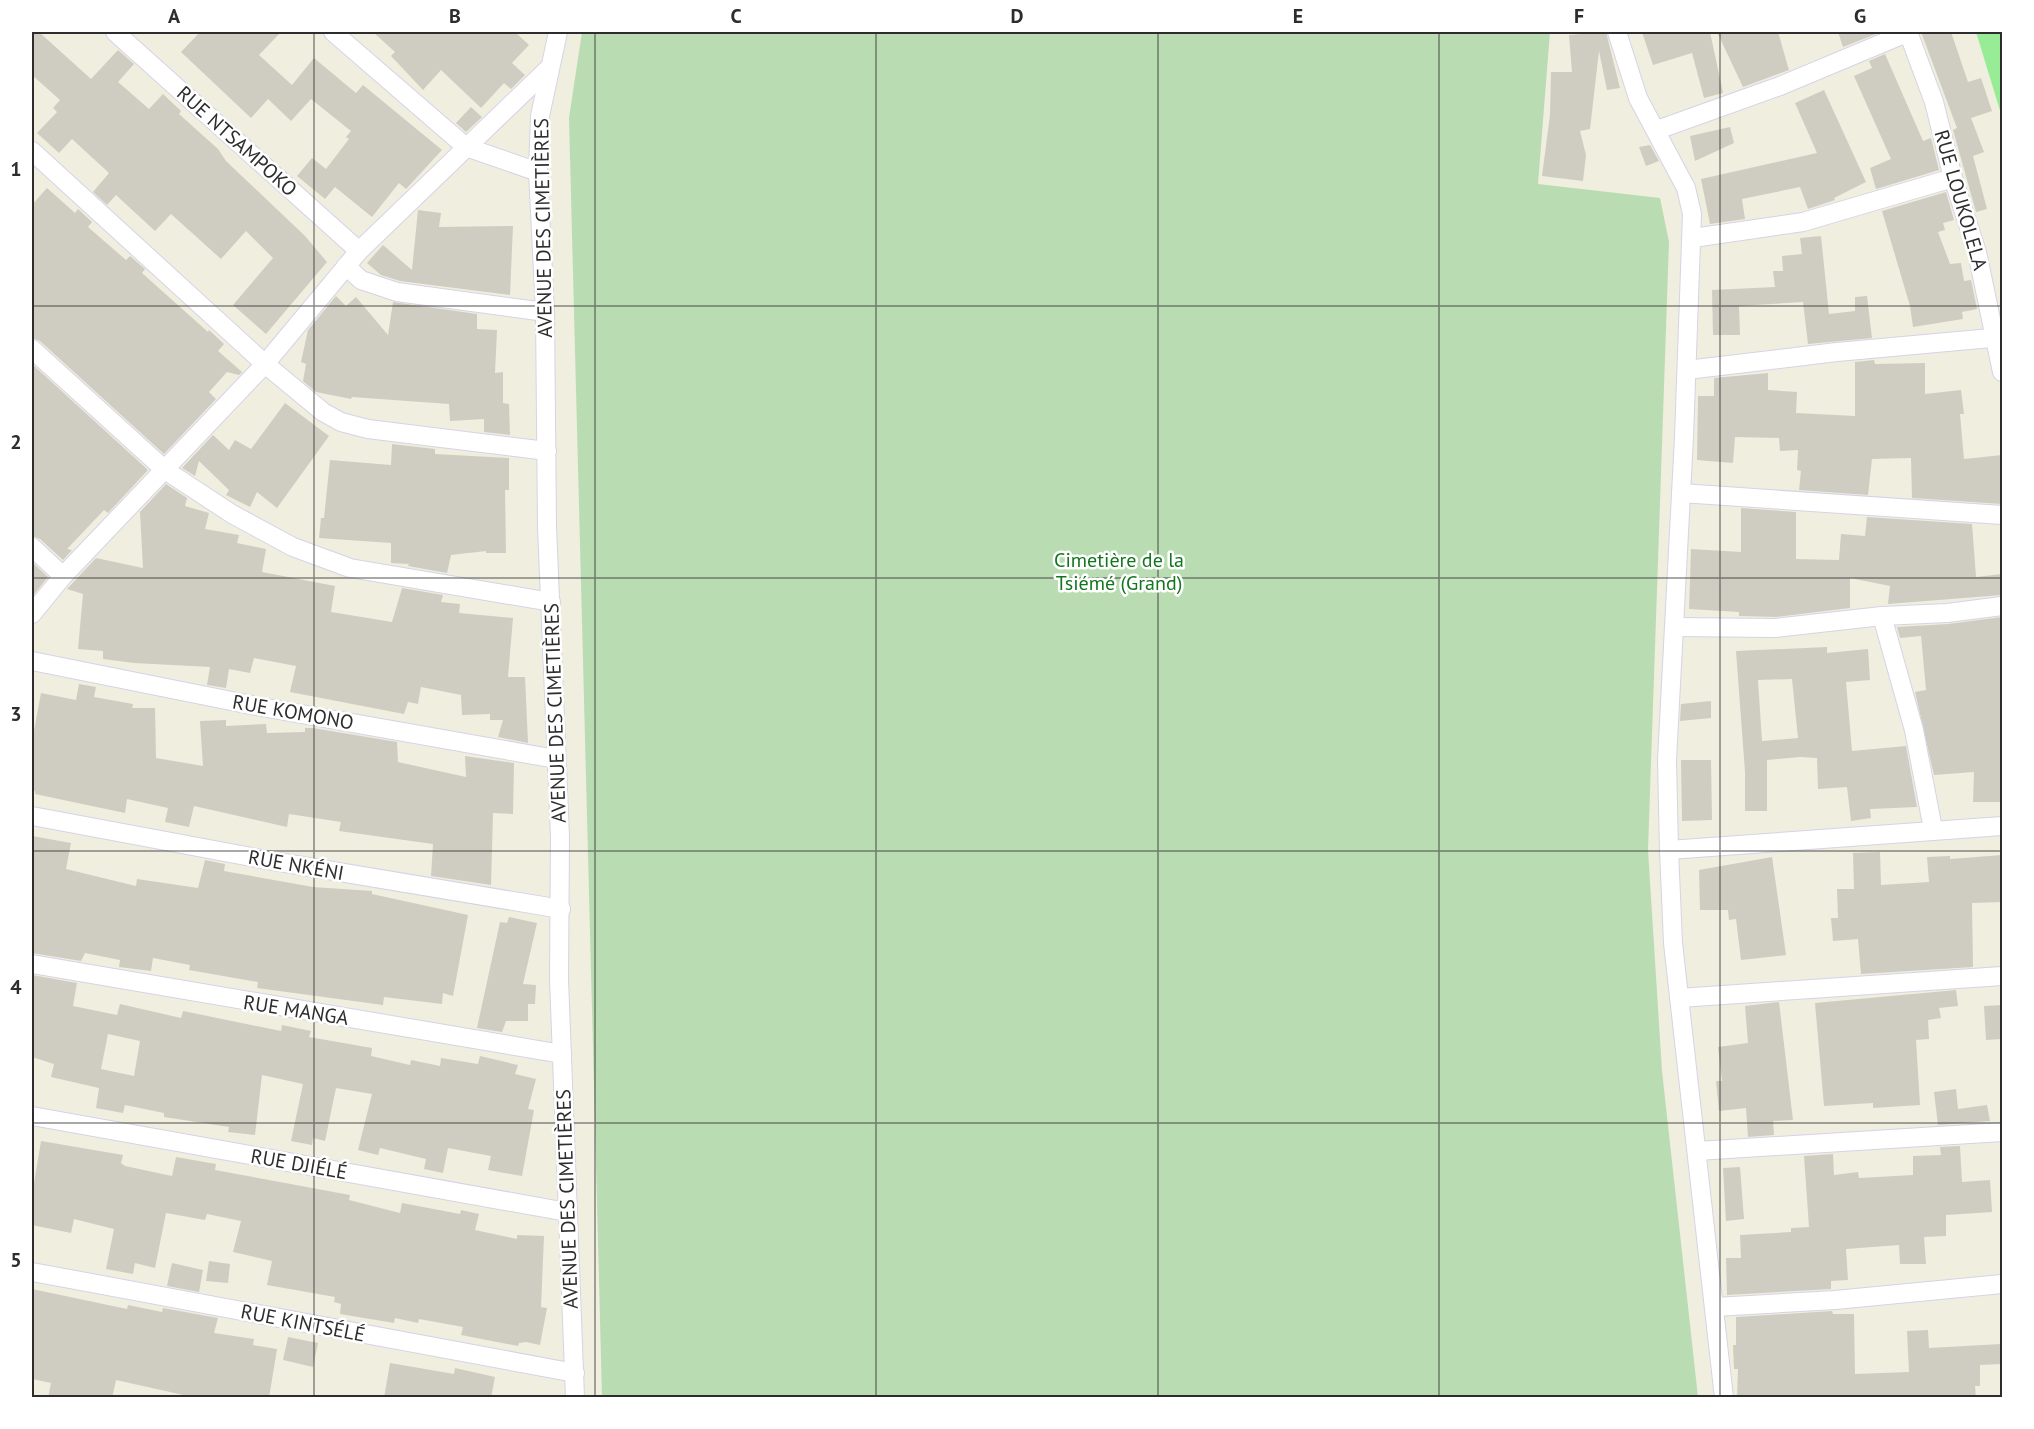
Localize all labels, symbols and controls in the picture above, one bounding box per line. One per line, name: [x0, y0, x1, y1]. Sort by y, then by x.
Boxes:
text: A: [168, 3, 181, 29]
text: B: [449, 3, 461, 29]
text: C: [730, 3, 742, 29]
text: D: [1011, 3, 1024, 29]
text: E: [1293, 3, 1303, 29]
text: F: [1574, 3, 1584, 29]
text: G: [1854, 3, 1866, 29]
street label: RUE NTSAMPOKO: [171, 80, 303, 202]
street label: AVENUE DES CIMETIÈRES: [528, 118, 558, 338]
street label: RUE LOUKOLELA: [1929, 127, 1994, 273]
text: 1: [10, 156, 22, 182]
text: 2: [10, 429, 22, 455]
park label: Cimetière de la Tsiémé (Grand): [1054, 547, 1184, 596]
street label: AVENUE DES CIMETIÈRES: [538, 603, 572, 823]
street label: RUE KOMONO: [230, 689, 356, 735]
text: 3: [10, 701, 22, 727]
street label: RUE NKÉNI: [246, 844, 346, 886]
text: 4: [10, 974, 22, 1000]
street label: RUE MANGA: [242, 989, 351, 1031]
street label: AVENUE DES CIMETIÈRES: [550, 1089, 584, 1309]
street label: RUE DJIÉLÉ: [249, 1143, 349, 1185]
text: 5: [10, 1247, 22, 1273]
street label: RUE KINTSÉLÉ: [239, 1298, 367, 1348]

